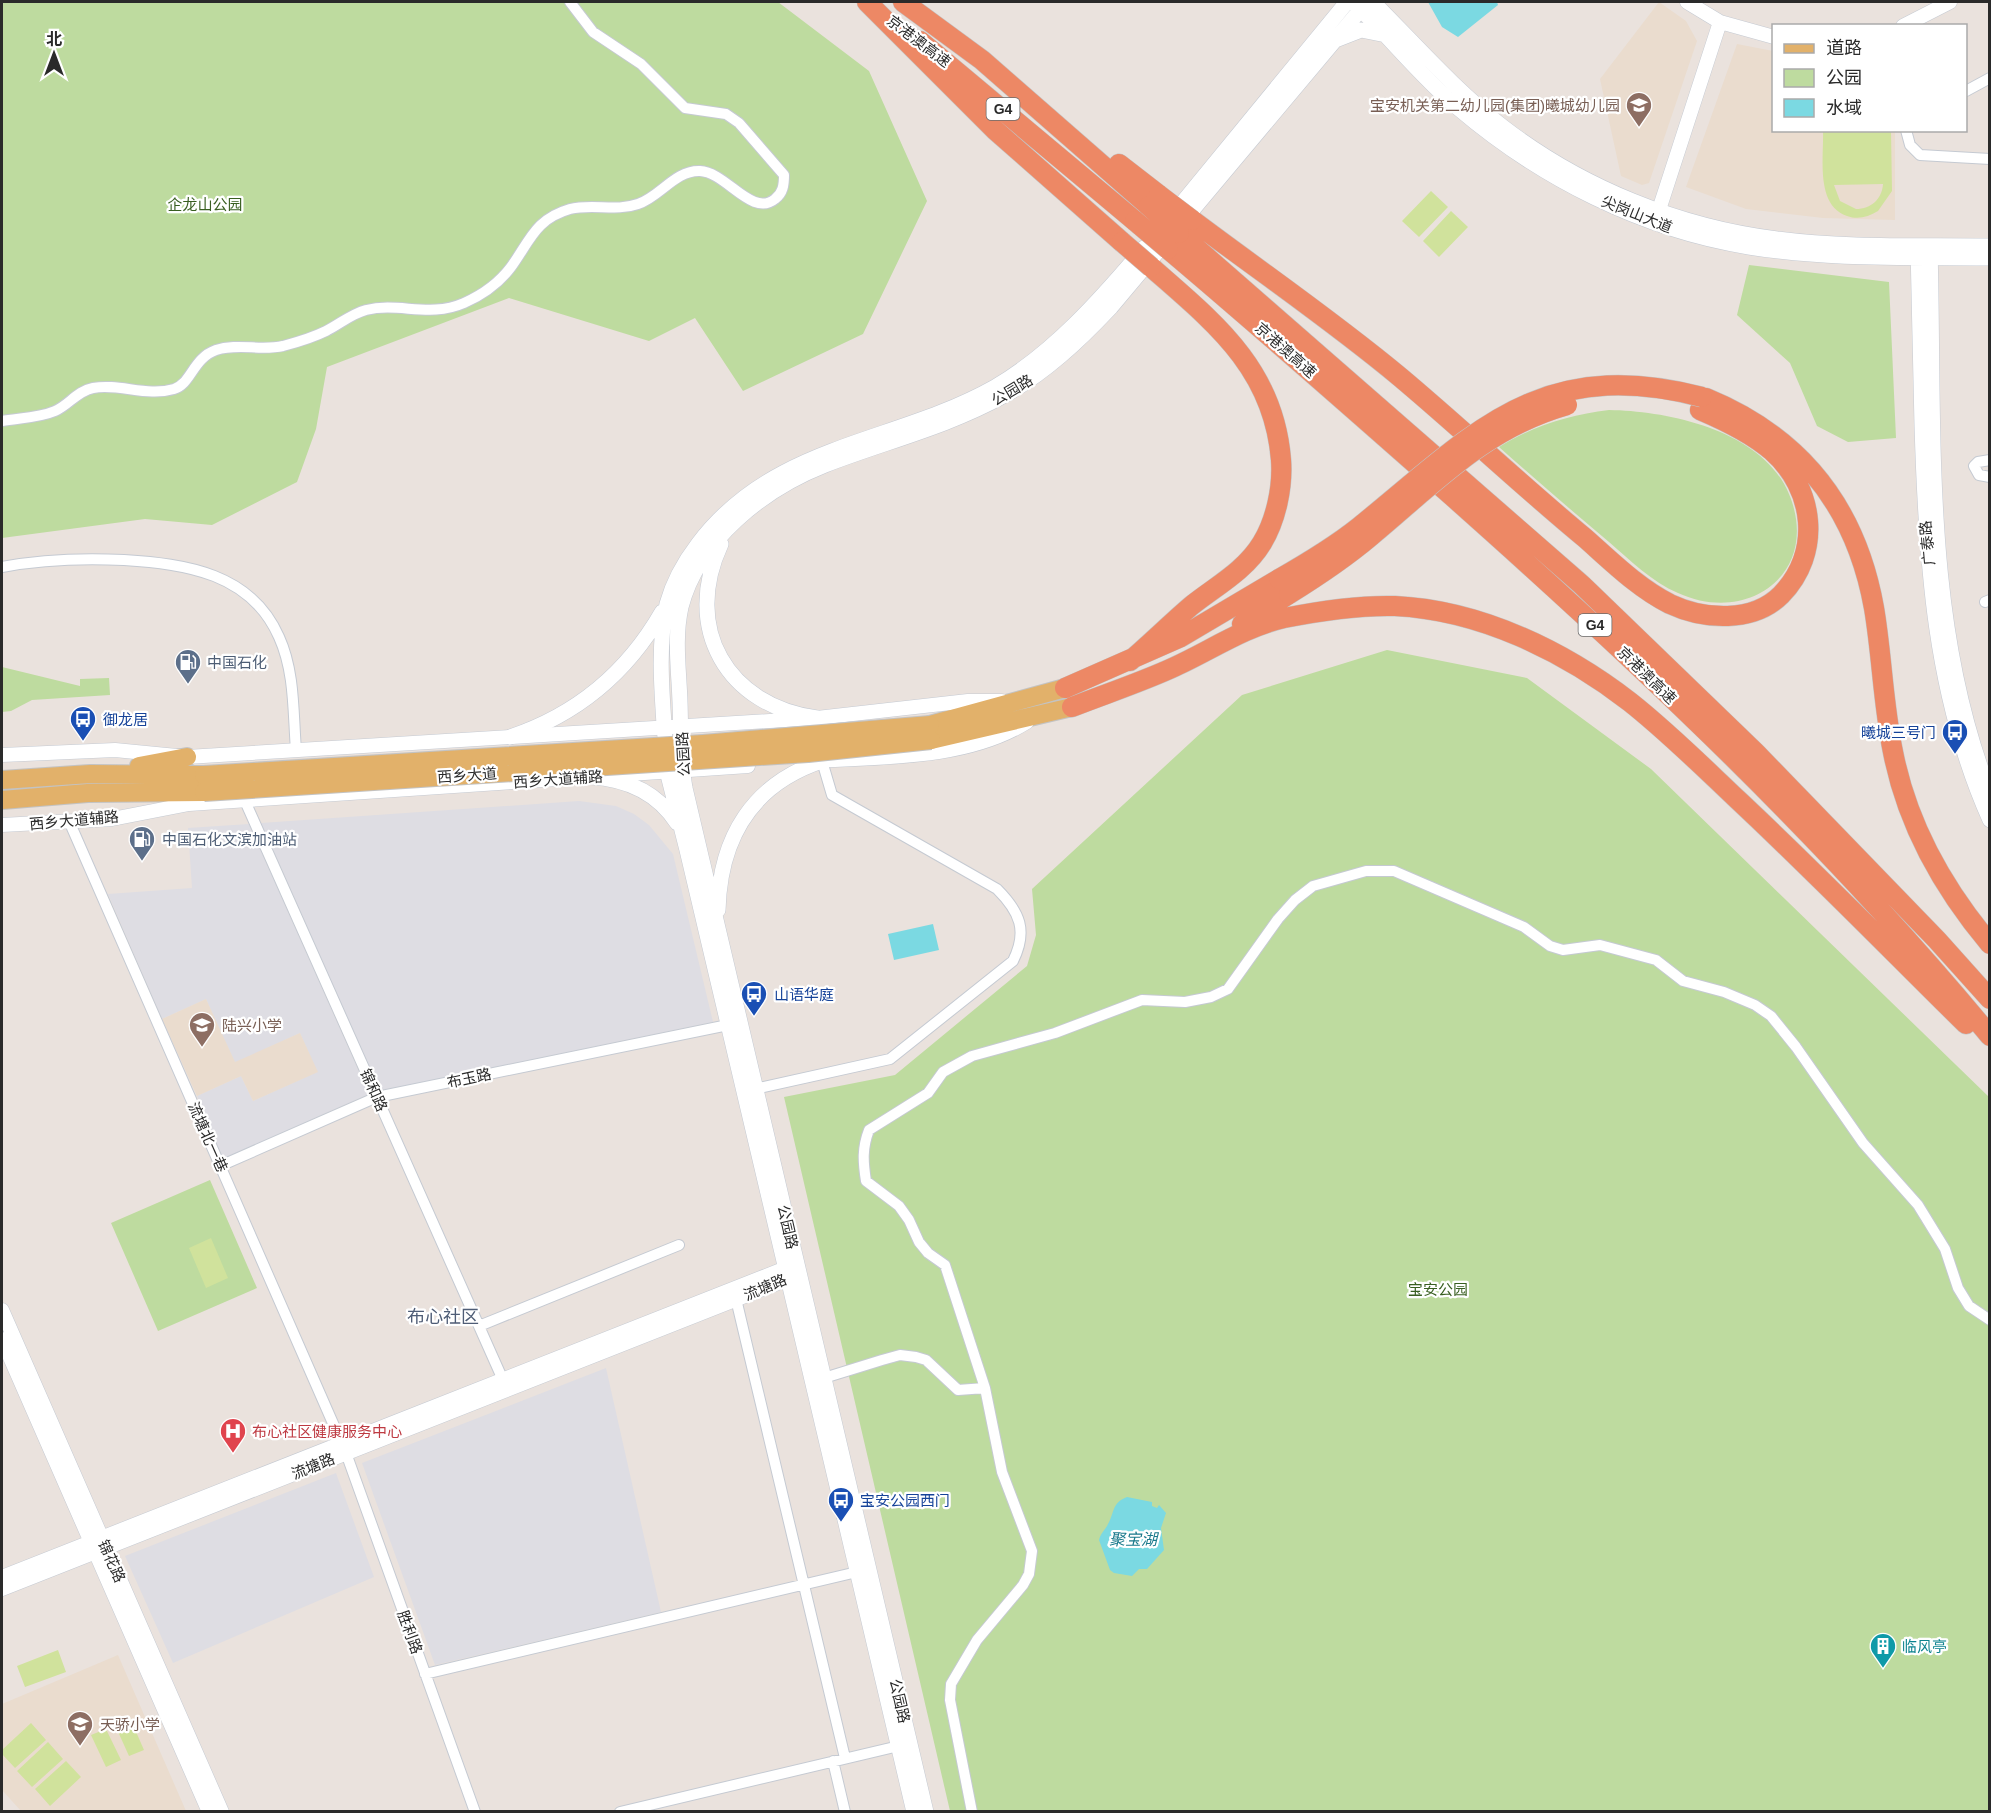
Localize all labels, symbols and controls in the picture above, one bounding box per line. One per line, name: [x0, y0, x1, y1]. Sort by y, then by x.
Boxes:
street label: 京港澳高速: [884, 12, 954, 70]
north arrow: [24, 24, 84, 84]
legend: [1772, 24, 1967, 132]
text: 北: [46, 31, 62, 48]
text: 道路: [1826, 38, 1862, 58]
text: 公园: [1826, 68, 1862, 88]
school or university icon: 宝安机关第二幼儿园(集团)曦城幼儿园: [1624, 90, 1654, 128]
place label: 宝安机关第二幼儿园(集团)曦城幼儿园: [1370, 97, 1620, 114]
road number: G4: [986, 98, 1020, 120]
text: 水域: [1826, 98, 1862, 118]
street label: 尖岗山大道: [1599, 192, 1675, 236]
park label: 企龙山公园: [167, 196, 243, 213]
street label: 京港澳高速: [1252, 319, 1320, 381]
street label: 公园路: [988, 371, 1036, 409]
street label: 广泰路: [1917, 520, 1937, 566]
road number: G4: [1578, 614, 1612, 636]
street label: 京港澳高速: [1614, 643, 1680, 707]
fuel station icon: 中国石化: [173, 647, 203, 685]
place label: 中国石化: [207, 654, 267, 671]
bus stop icon: 御龙居: [68, 704, 98, 742]
place label: 御龙居: [103, 711, 148, 728]
bus stop icon: 曦城三号门: [1940, 717, 1970, 755]
place label: 曦城三号门: [1861, 724, 1936, 741]
street label: 公园路: [673, 731, 693, 777]
street label: 西乡大道: [436, 764, 498, 786]
street label: 西乡大道辅路: [513, 767, 603, 791]
street label: 西乡大道辅路: [28, 808, 120, 832]
fuel station icon: 中国石化文滨加油站: [127, 824, 157, 862]
place label: 中国石化文滨加油站: [162, 831, 297, 848]
bus stop icon: 山语华庭: [739, 979, 769, 1017]
place label: 山语华庭: [774, 986, 834, 1003]
school or university icon: 陆兴小学: [187, 1010, 217, 1048]
place label: 陆兴小学: [222, 1017, 282, 1034]
street label: 布玉路: [445, 1065, 493, 1091]
street label: 锦和路: [357, 1066, 391, 1114]
street label: 流塘北一巷: [185, 1099, 231, 1175]
street label: 公园路: [775, 1203, 801, 1251]
street label: 流塘路: [741, 1270, 789, 1304]
park label: 宝安公园: [1408, 1281, 1468, 1298]
district label: 布心社区: [407, 1307, 479, 1327]
hospital icon: 布心社区健康服务中心: [218, 1416, 248, 1454]
place label: 布心社区健康服务中心: [252, 1423, 402, 1440]
street label: 流塘路: [289, 1450, 337, 1482]
bus stop icon: 宝安公园西门: [826, 1485, 856, 1523]
place label: 宝安公园西门: [860, 1492, 950, 1509]
water label: 聚宝湖: [1109, 1531, 1160, 1548]
street label: 锦花路: [95, 1537, 129, 1585]
street label: 胜利路: [394, 1608, 426, 1656]
building icon: 临风亭: [1868, 1631, 1898, 1669]
place label: 临风亭: [1902, 1638, 1947, 1655]
street label: 公园路: [887, 1677, 913, 1725]
school or university icon: 天骄小学: [65, 1709, 95, 1747]
place label: 天骄小学: [100, 1716, 160, 1733]

